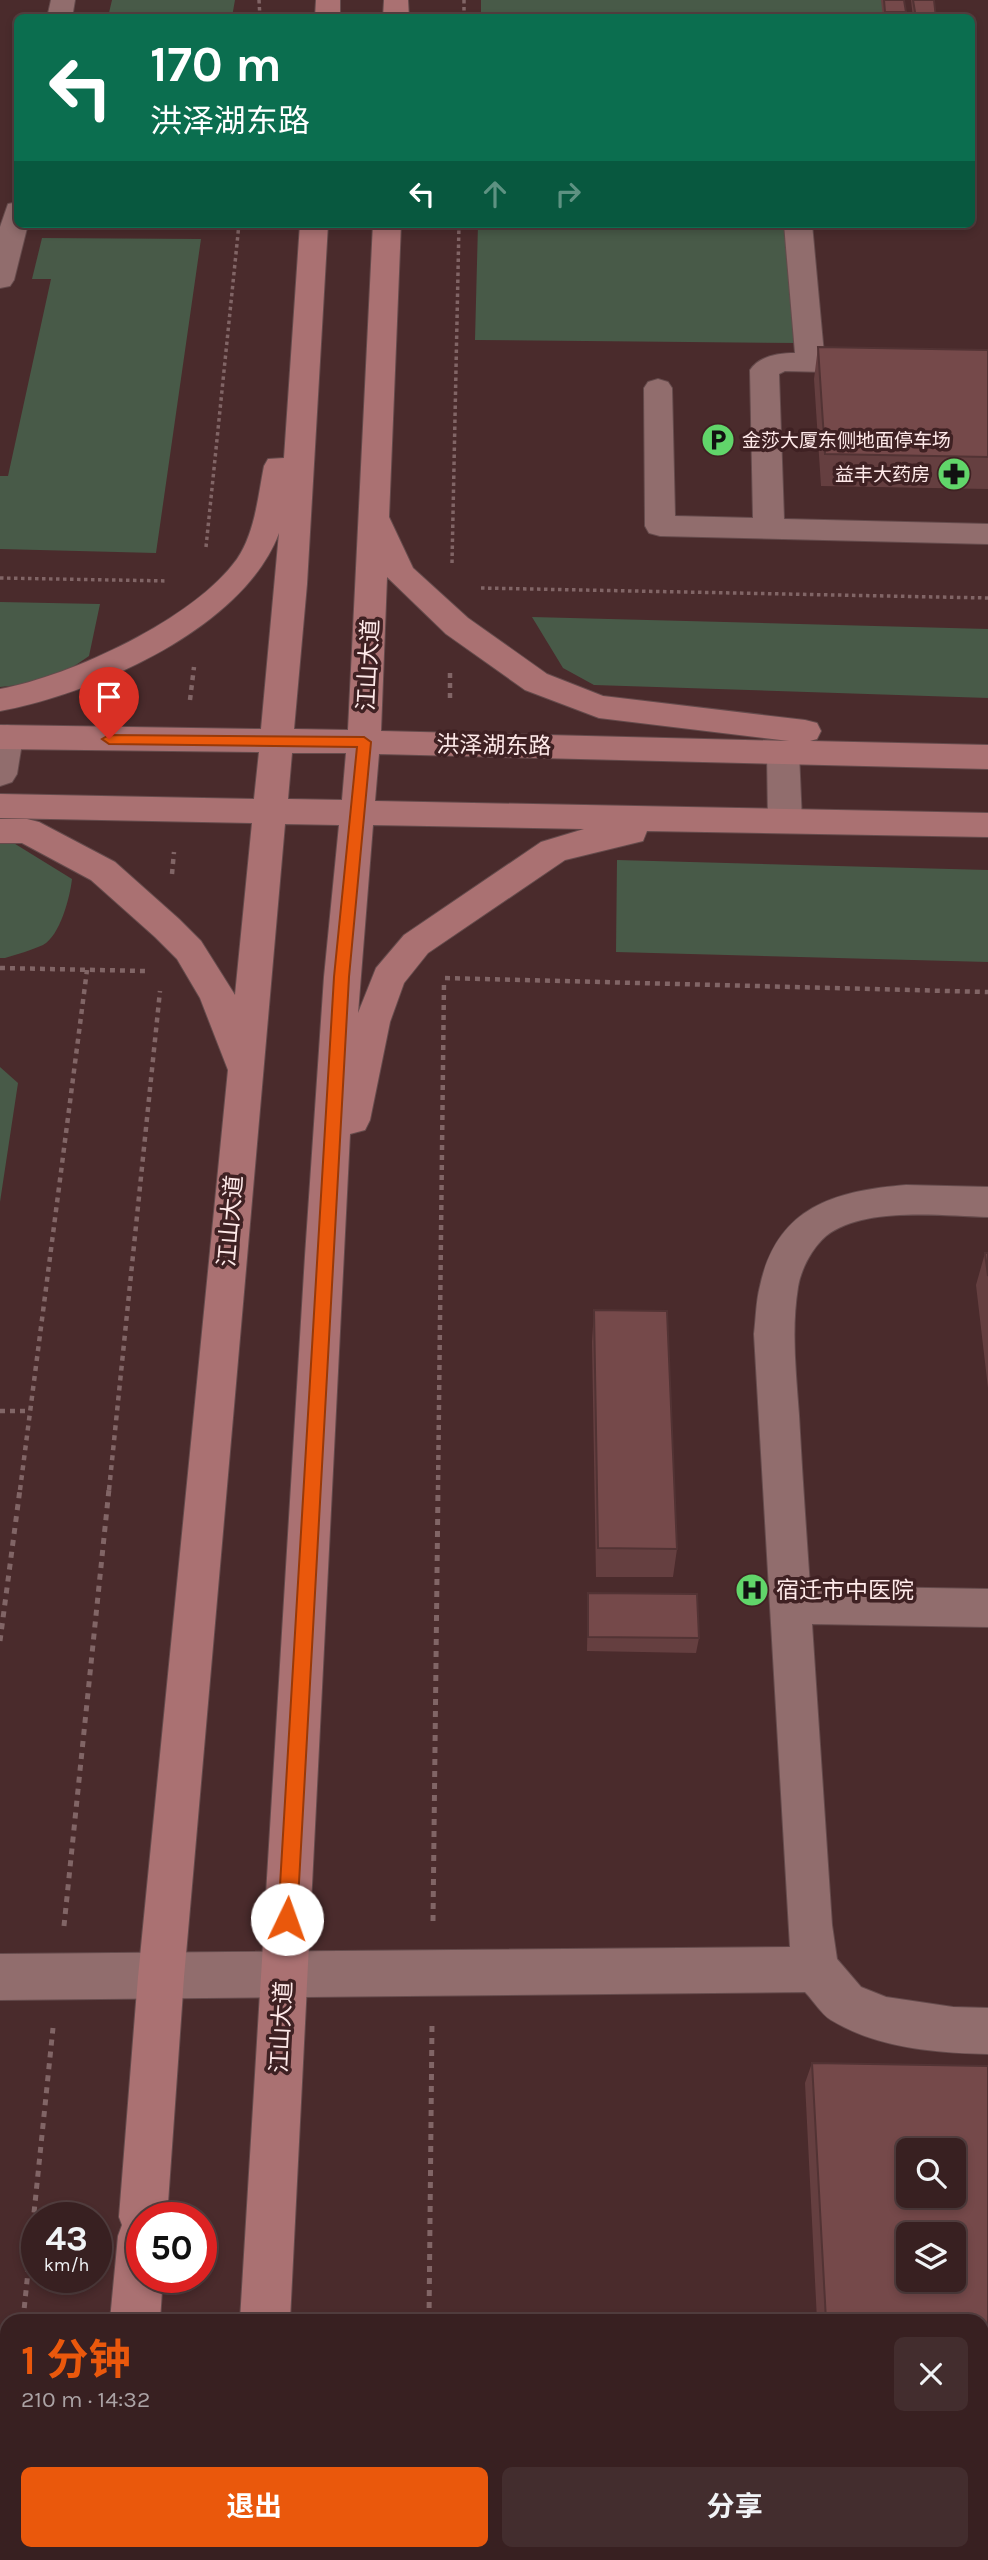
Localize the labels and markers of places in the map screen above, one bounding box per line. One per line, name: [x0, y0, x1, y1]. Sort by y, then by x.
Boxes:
parking icon: 金莎大厦东侧地面停车场: [699, 421, 737, 459]
place label: 金莎大厦东侧地面停车场: [742, 430, 951, 452]
pharmacy icon: 益丰大药房: [935, 455, 973, 493]
place label: 益丰大药房: [835, 464, 930, 486]
pin: [79, 667, 139, 739]
hospital icon: 宿迁市中医院: [733, 1571, 771, 1609]
place label: 宿迁市中医院: [776, 1577, 914, 1604]

